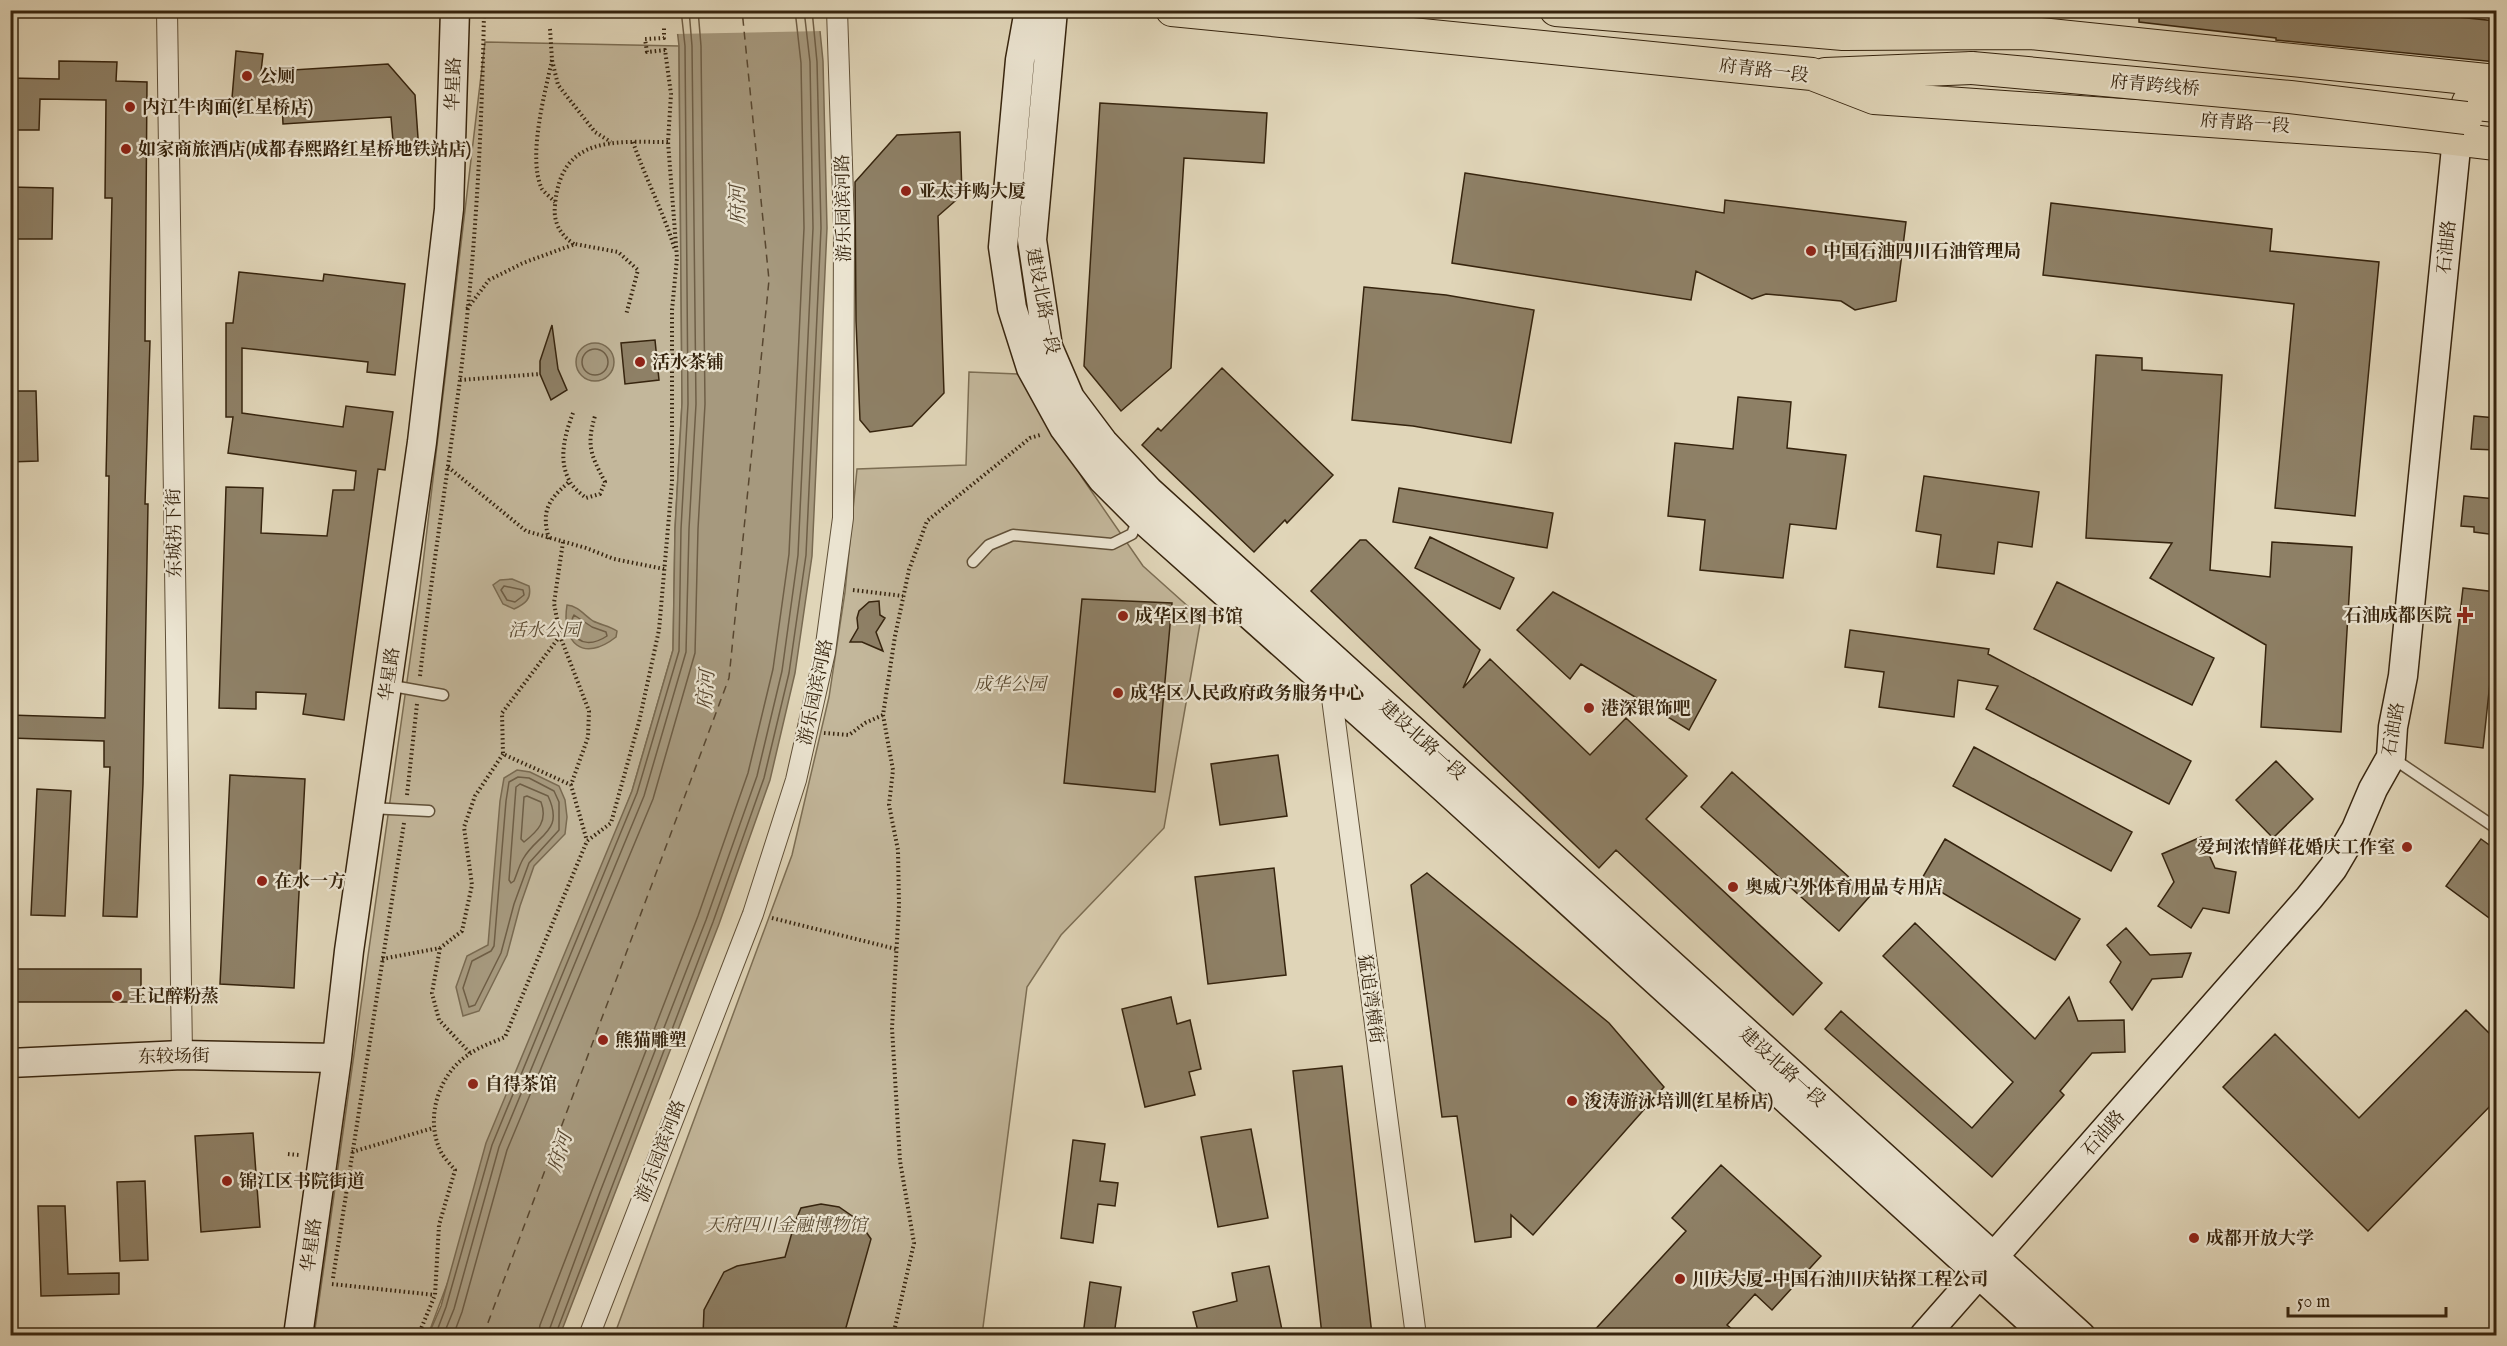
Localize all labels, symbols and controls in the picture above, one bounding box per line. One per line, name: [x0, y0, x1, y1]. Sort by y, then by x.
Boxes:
street label: 府青路一段: [1718, 55, 1810, 88]
street label: 华星路: [442, 57, 467, 111]
place label: 公厕: [259, 66, 295, 89]
marker: 公厕: [240, 69, 254, 83]
street label: 府青跨线桥: [2109, 71, 2201, 102]
place label: 内江牛肉面(红星桥店): [142, 97, 313, 120]
marker: 内江牛肉面(红星桥店): [123, 100, 137, 114]
street label: 府青路一段: [2199, 110, 2291, 139]
place label: 如家商旅酒店(成都春熙路红星桥地铁站店): [138, 139, 471, 162]
marker: 如家商旅酒店(成都春熙路红星桥地铁站店): [119, 142, 133, 156]
street label: 游乐园滨河路: [832, 154, 857, 262]
place label: 亚太并购大厦: [918, 181, 1026, 204]
water label: 府河: [726, 182, 751, 225]
marker: 亚太并购大厦: [899, 184, 913, 198]
street label: 石油路: [2433, 219, 2462, 275]
place label: 中国石油四川石油管理局: [1823, 241, 2021, 264]
marker: 中国石油四川石油管理局: [1804, 244, 1818, 258]
street label: 建设北路一段: [1020, 246, 1063, 356]
place label: 活水茶铺: [652, 352, 724, 375]
marker: 活水茶铺: [633, 355, 647, 369]
street label: 东城拐下街: [163, 488, 188, 578]
place label: 石油成都医院: [2344, 605, 2452, 628]
place label: 成华区图书馆: [1135, 606, 1243, 629]
marker: 石油成都医院: [2456, 606, 2474, 624]
marker: 成华区图书馆: [1116, 609, 1130, 623]
park label: 活水公园: [508, 620, 583, 643]
street label: 游乐园滨河路: [794, 637, 839, 748]
street label: 华星路: [375, 646, 406, 703]
water label: 府河: [692, 666, 721, 711]
park label: 成华公园: [974, 674, 1049, 697]
place label: 成华区人民政府政务服务中心: [1130, 683, 1364, 706]
marker: 成华区人民政府政务服务中心: [1111, 686, 1125, 700]
street label: 建设北路一段: [1374, 696, 1470, 786]
place label: 港深银饰吧: [1601, 698, 1691, 721]
marker: 港深银饰吧: [1582, 701, 1596, 715]
street label: 石油路: [2378, 701, 2410, 758]
place label: 爱珂浓情鲜花婚庆工作室: [2197, 837, 2395, 860]
marker: 爱珂浓情鲜花婚庆工作室: [2400, 840, 2414, 854]
place label: 在水一方: [274, 871, 346, 894]
marker: 在水一方: [255, 874, 269, 888]
place label: 奥威户外体育用品专用店: [1745, 877, 1943, 900]
marker: 奥威户外体育用品专用店: [1726, 880, 1740, 894]
street label: 猛追湾横街: [1352, 953, 1387, 1045]
place label: 王记醉粉蒸: [129, 986, 219, 1009]
marker: 王记醉粉蒸: [110, 989, 124, 1003]
street label: 建设北路一段: [1734, 1023, 1830, 1113]
place label: 熊猫雕塑: [615, 1030, 687, 1053]
marker: 熊猫雕塑: [596, 1033, 610, 1047]
street label: 东较场街: [138, 1045, 210, 1070]
place label: 自得茶馆: [485, 1074, 557, 1097]
marker: 自得茶馆: [466, 1077, 480, 1091]
place label: 浚涛游泳培训(红星桥店): [1584, 1091, 1773, 1114]
marker: 浚涛游泳培训(红星桥店): [1565, 1094, 1579, 1108]
street label: 游乐园滨河路: [631, 1097, 691, 1206]
street label: 石油路: [2078, 1106, 2131, 1162]
water label: 府河: [542, 1127, 580, 1175]
place label: 锦江区书院街道: [239, 1171, 365, 1194]
marker: 锦江区书院街道: [220, 1174, 234, 1188]
park label: 天府四川金融博物馆: [705, 1215, 870, 1238]
street label: 华星路: [297, 1217, 328, 1274]
place label: 成都开放大学: [2206, 1228, 2314, 1251]
marker: 成都开放大学: [2187, 1231, 2201, 1245]
place label: 川庆大厦-中国石油川庆钻探工程公司: [1692, 1269, 1988, 1292]
marker: 川庆大厦-中国石油川庆钻探工程公司: [1673, 1272, 1687, 1286]
scale bar: [2288, 1280, 2446, 1318]
text: 50 m: [2297, 1291, 2330, 1314]

